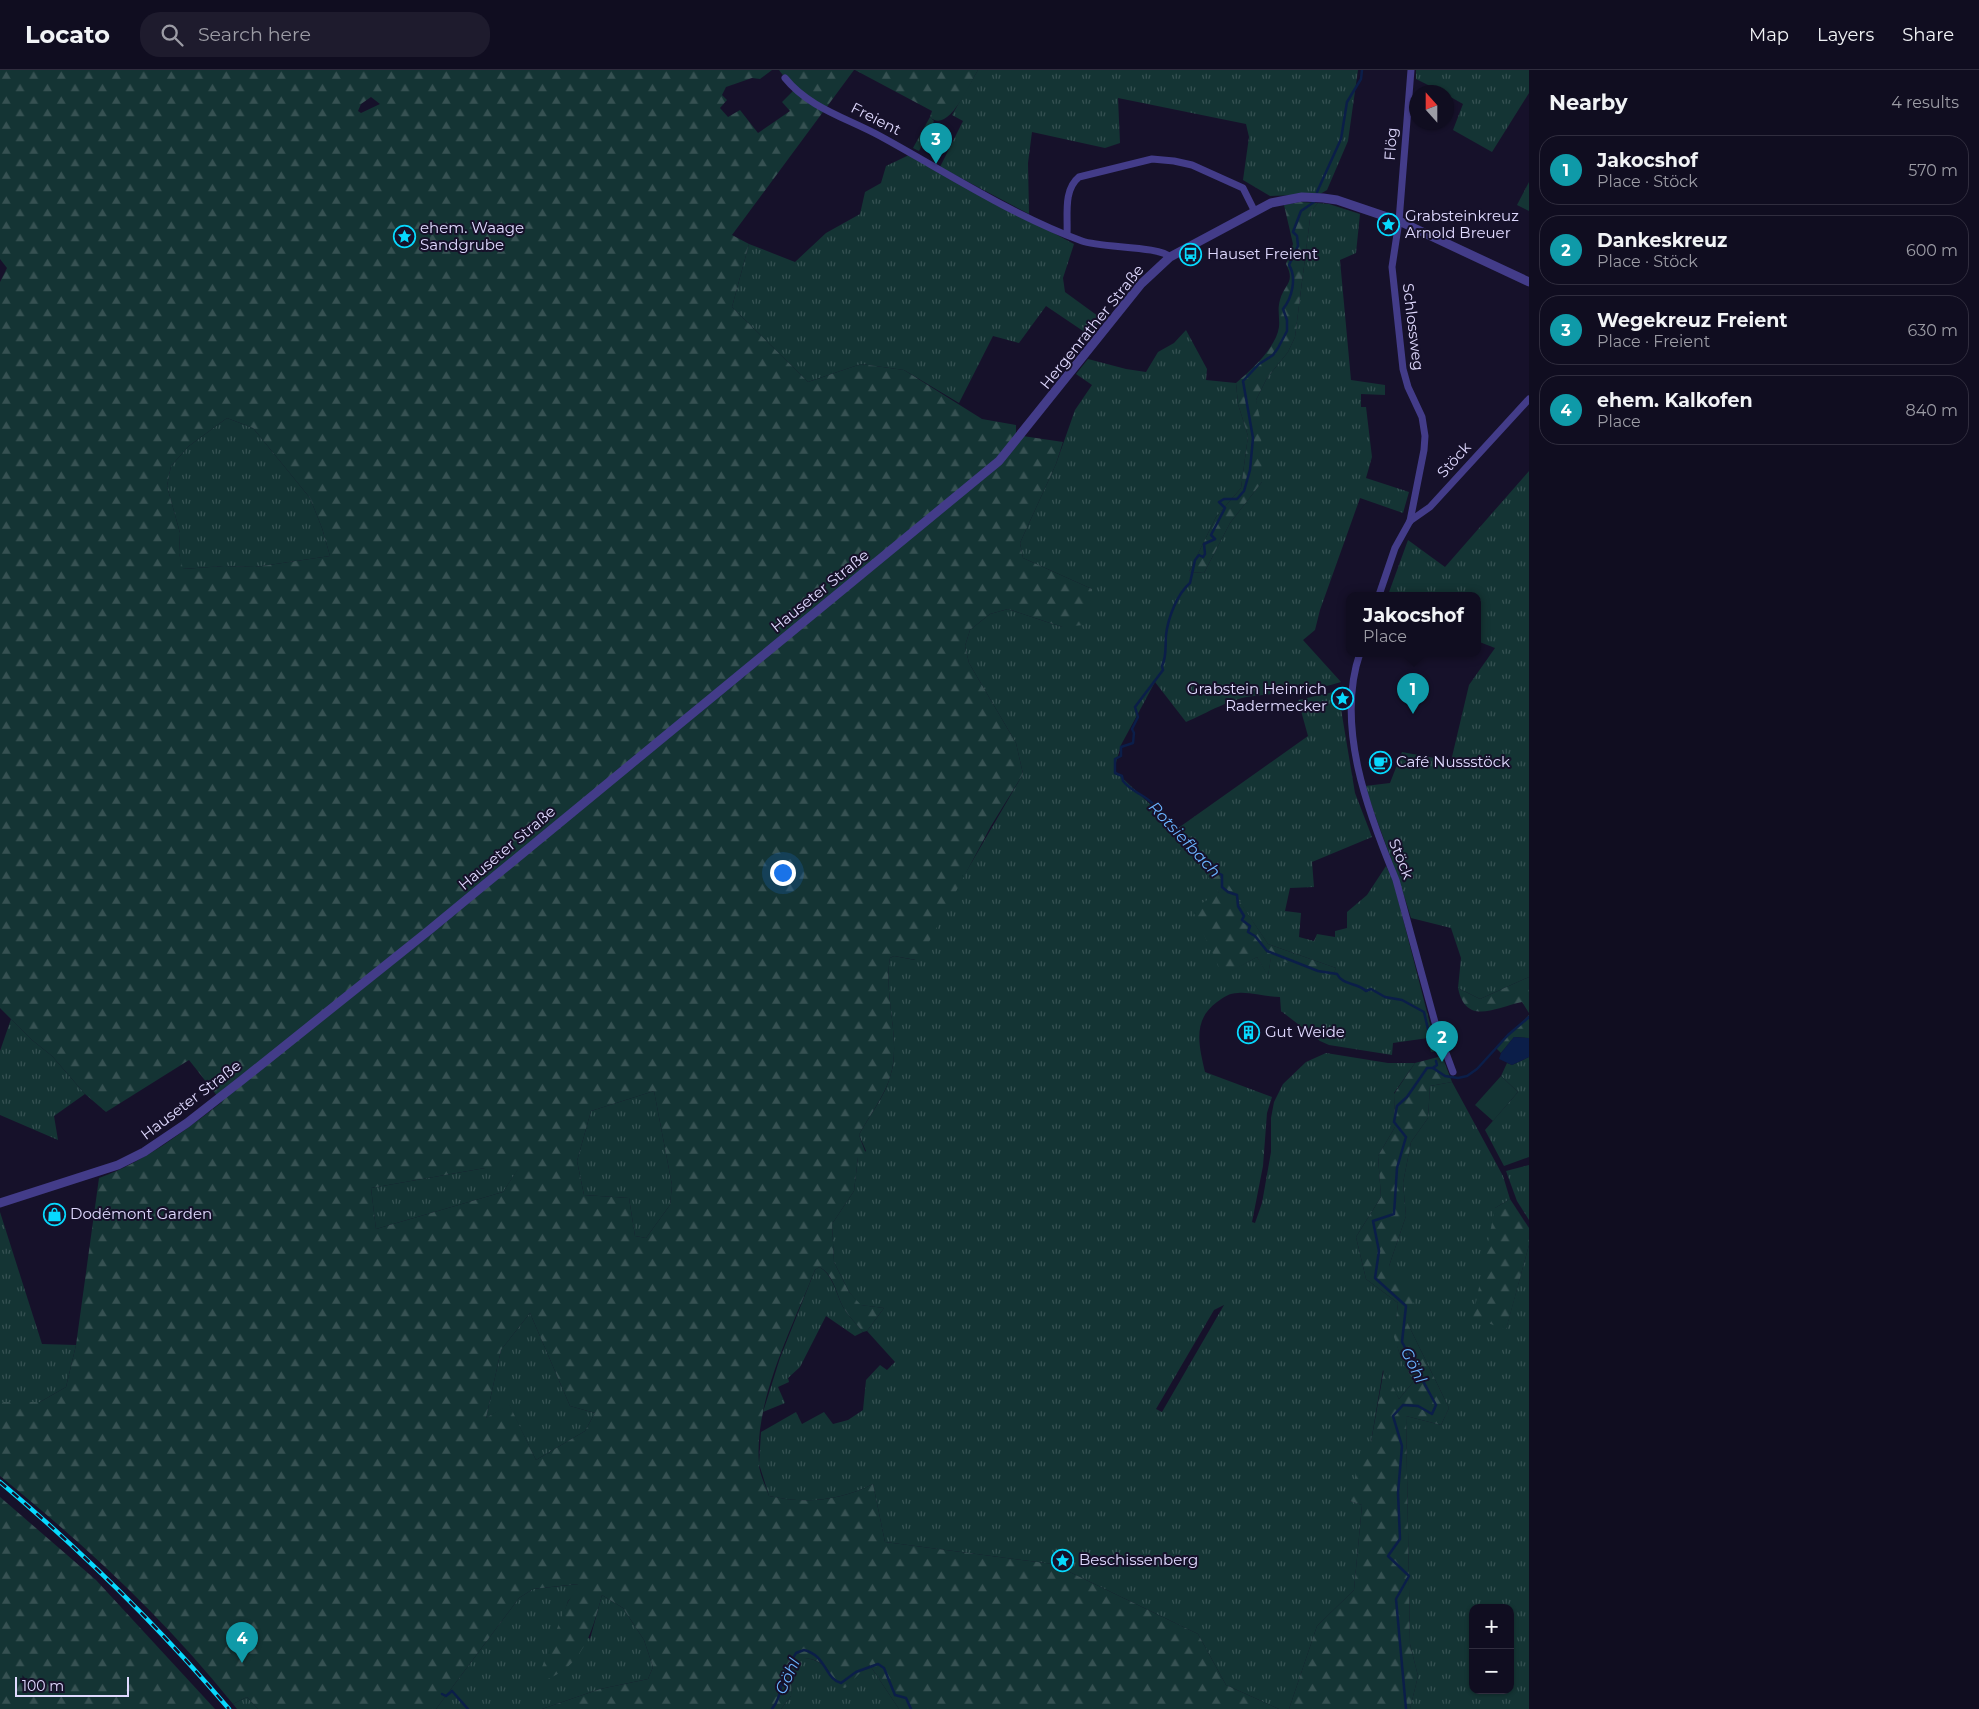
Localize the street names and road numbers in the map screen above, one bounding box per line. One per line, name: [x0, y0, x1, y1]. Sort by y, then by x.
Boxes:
street label: Freient: [848, 98, 904, 139]
street label: Flög: [1380, 127, 1401, 161]
street label: Hergenrather Straße: [1036, 261, 1148, 393]
street label: Schlossweg: [1399, 282, 1428, 372]
street label: Stöck: [1433, 438, 1475, 482]
street label: Hauseter Straße: [767, 545, 873, 636]
street label: Hauseter Straße: [454, 801, 559, 894]
street label: Stöck: [1385, 836, 1418, 882]
street label: Hauseter Straße: [137, 1056, 245, 1144]

